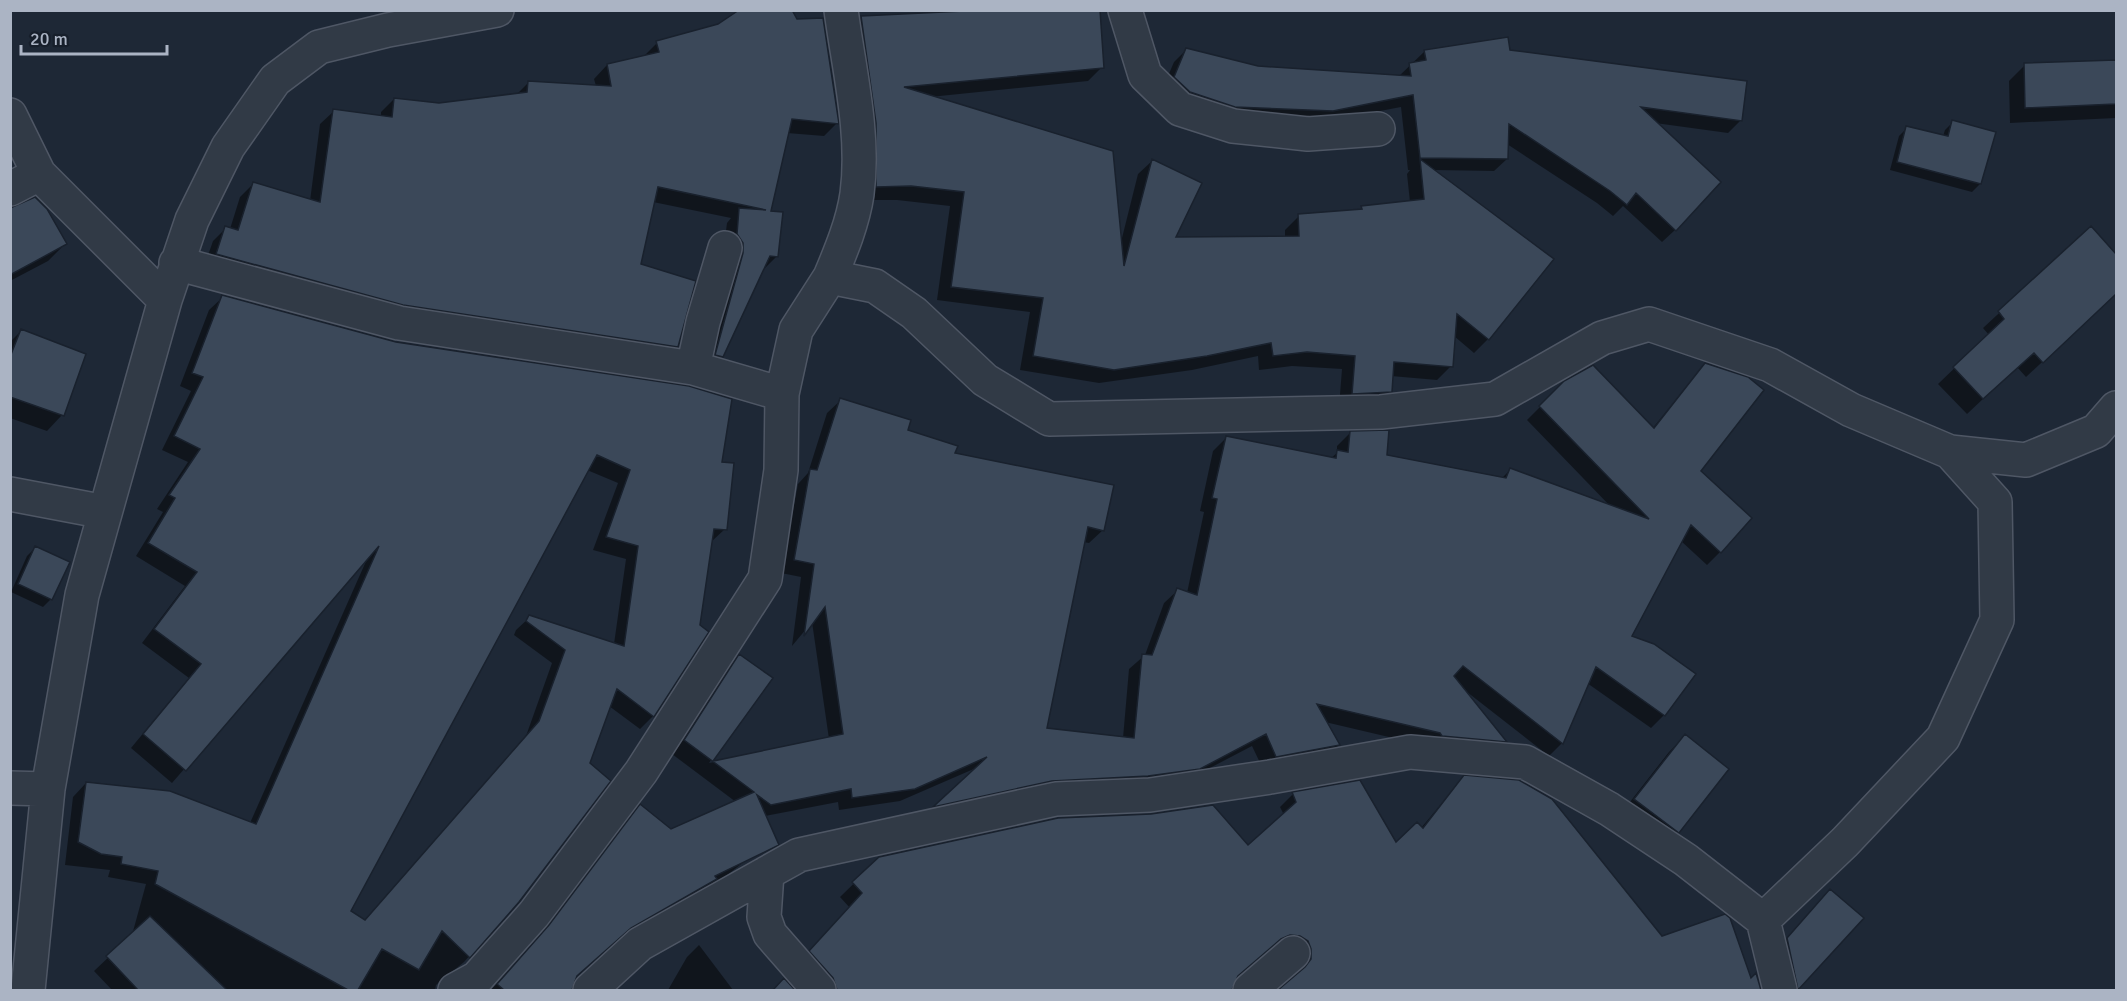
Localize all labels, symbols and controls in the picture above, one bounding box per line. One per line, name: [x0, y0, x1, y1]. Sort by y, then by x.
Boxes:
scale bar: [21, 18, 166, 56]
text: 20 m: [30, 28, 68, 50]

